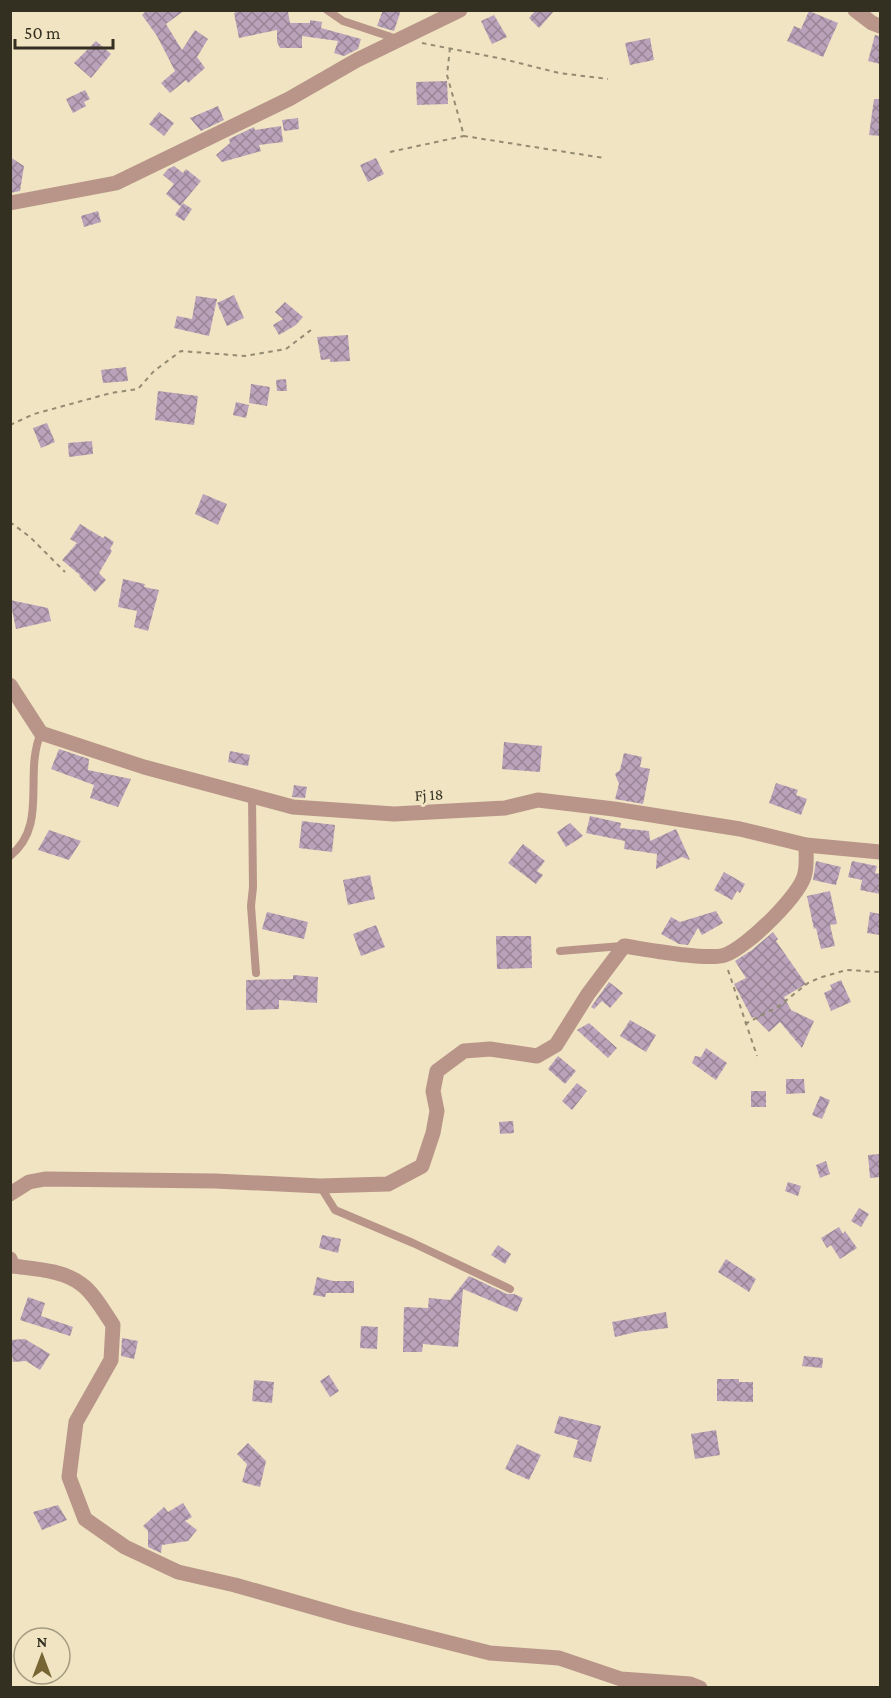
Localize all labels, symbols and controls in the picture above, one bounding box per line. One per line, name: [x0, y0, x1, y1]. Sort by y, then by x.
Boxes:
scale bar: [15, 12, 112, 50]
text: 50 m: [24, 23, 61, 43]
street label: Fj 18: [414, 785, 444, 805]
north arrow: [12, 1626, 72, 1686]
text: N: [37, 1633, 48, 1650]

